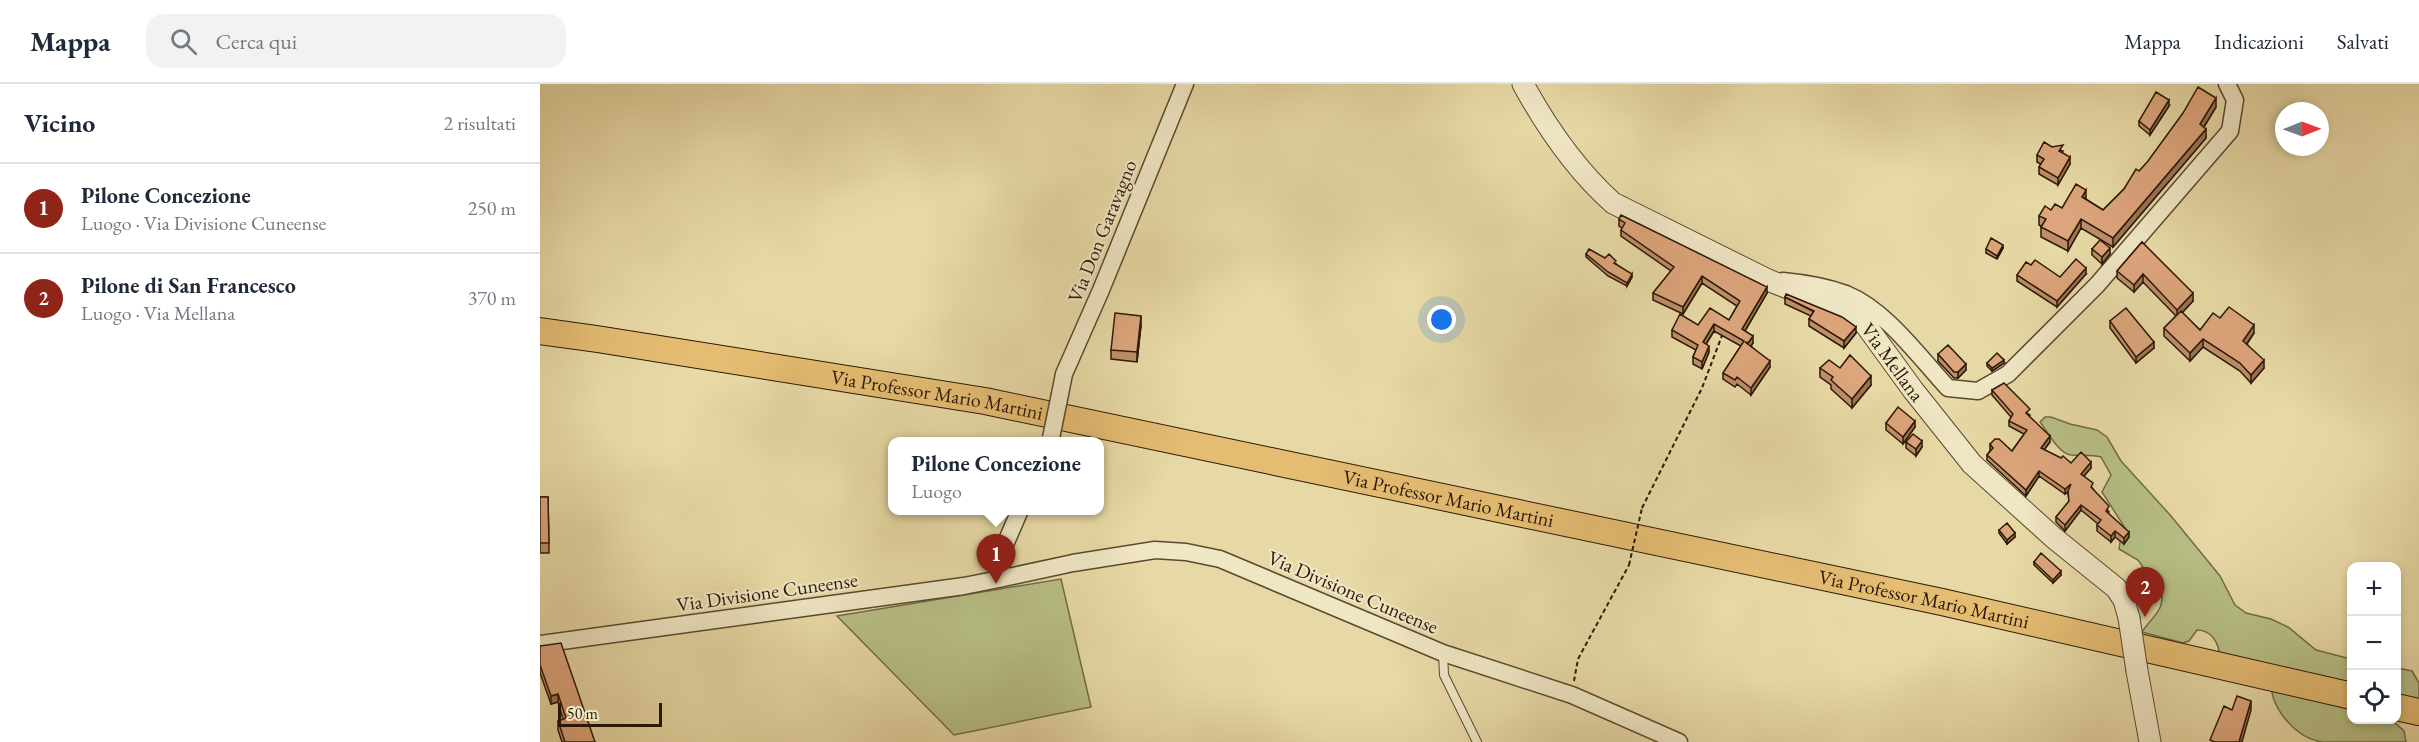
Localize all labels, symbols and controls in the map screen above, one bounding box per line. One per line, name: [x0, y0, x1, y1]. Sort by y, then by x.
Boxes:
search box: [146, 14, 566, 68]
text: Mappa: [30, 23, 110, 59]
icon: search: [167, 25, 200, 58]
text: Cerca qui: [215, 27, 297, 56]
text: Mappa: [2124, 28, 2181, 55]
text: Indicazioni: [2214, 28, 2304, 55]
text: Salvati: [2337, 28, 2389, 55]
north arrow: [2275, 102, 2329, 156]
text: Vicino: [24, 106, 95, 140]
text: 2 risultati: [444, 110, 516, 136]
street label: Via Don Garavagno: [1061, 156, 1143, 306]
text: Pilone Concezione: [81, 181, 251, 210]
text: 1: [38, 195, 49, 221]
text: 250 m: [468, 195, 516, 221]
text: Luogo · Via Divisione Cuneense: [81, 210, 326, 236]
text: Pilone di San Francesco: [81, 271, 296, 300]
text: 2: [38, 285, 49, 311]
text: 370 m: [468, 285, 516, 311]
text: Luogo · Via Mellana: [81, 300, 235, 326]
your location: [1427, 305, 1456, 334]
street label: Via Mellana: [1855, 317, 1930, 407]
street label: Via Professor Mario Martini: [829, 364, 1045, 426]
popup: [888, 437, 1104, 515]
text: Pilone Concezione: [911, 449, 1081, 478]
street label: Via Professor Mario Martini: [1341, 464, 1556, 533]
text: Luogo: [911, 478, 962, 504]
pin: 1: [976, 534, 1016, 584]
street label: Via Divisione Cuneense: [1264, 544, 1442, 640]
map controls: [2347, 562, 2401, 724]
button: +: [2347, 562, 2401, 616]
street label: Via Professor Mario Martini: [1816, 563, 2032, 635]
street label: Via Divisione Cuneense: [675, 566, 859, 618]
pin: 2: [2126, 568, 2164, 617]
button: −: [2347, 616, 2401, 670]
button: locate: [2347, 670, 2401, 724]
scale bar: [558, 700, 662, 728]
text: 50 m: [567, 703, 598, 724]

